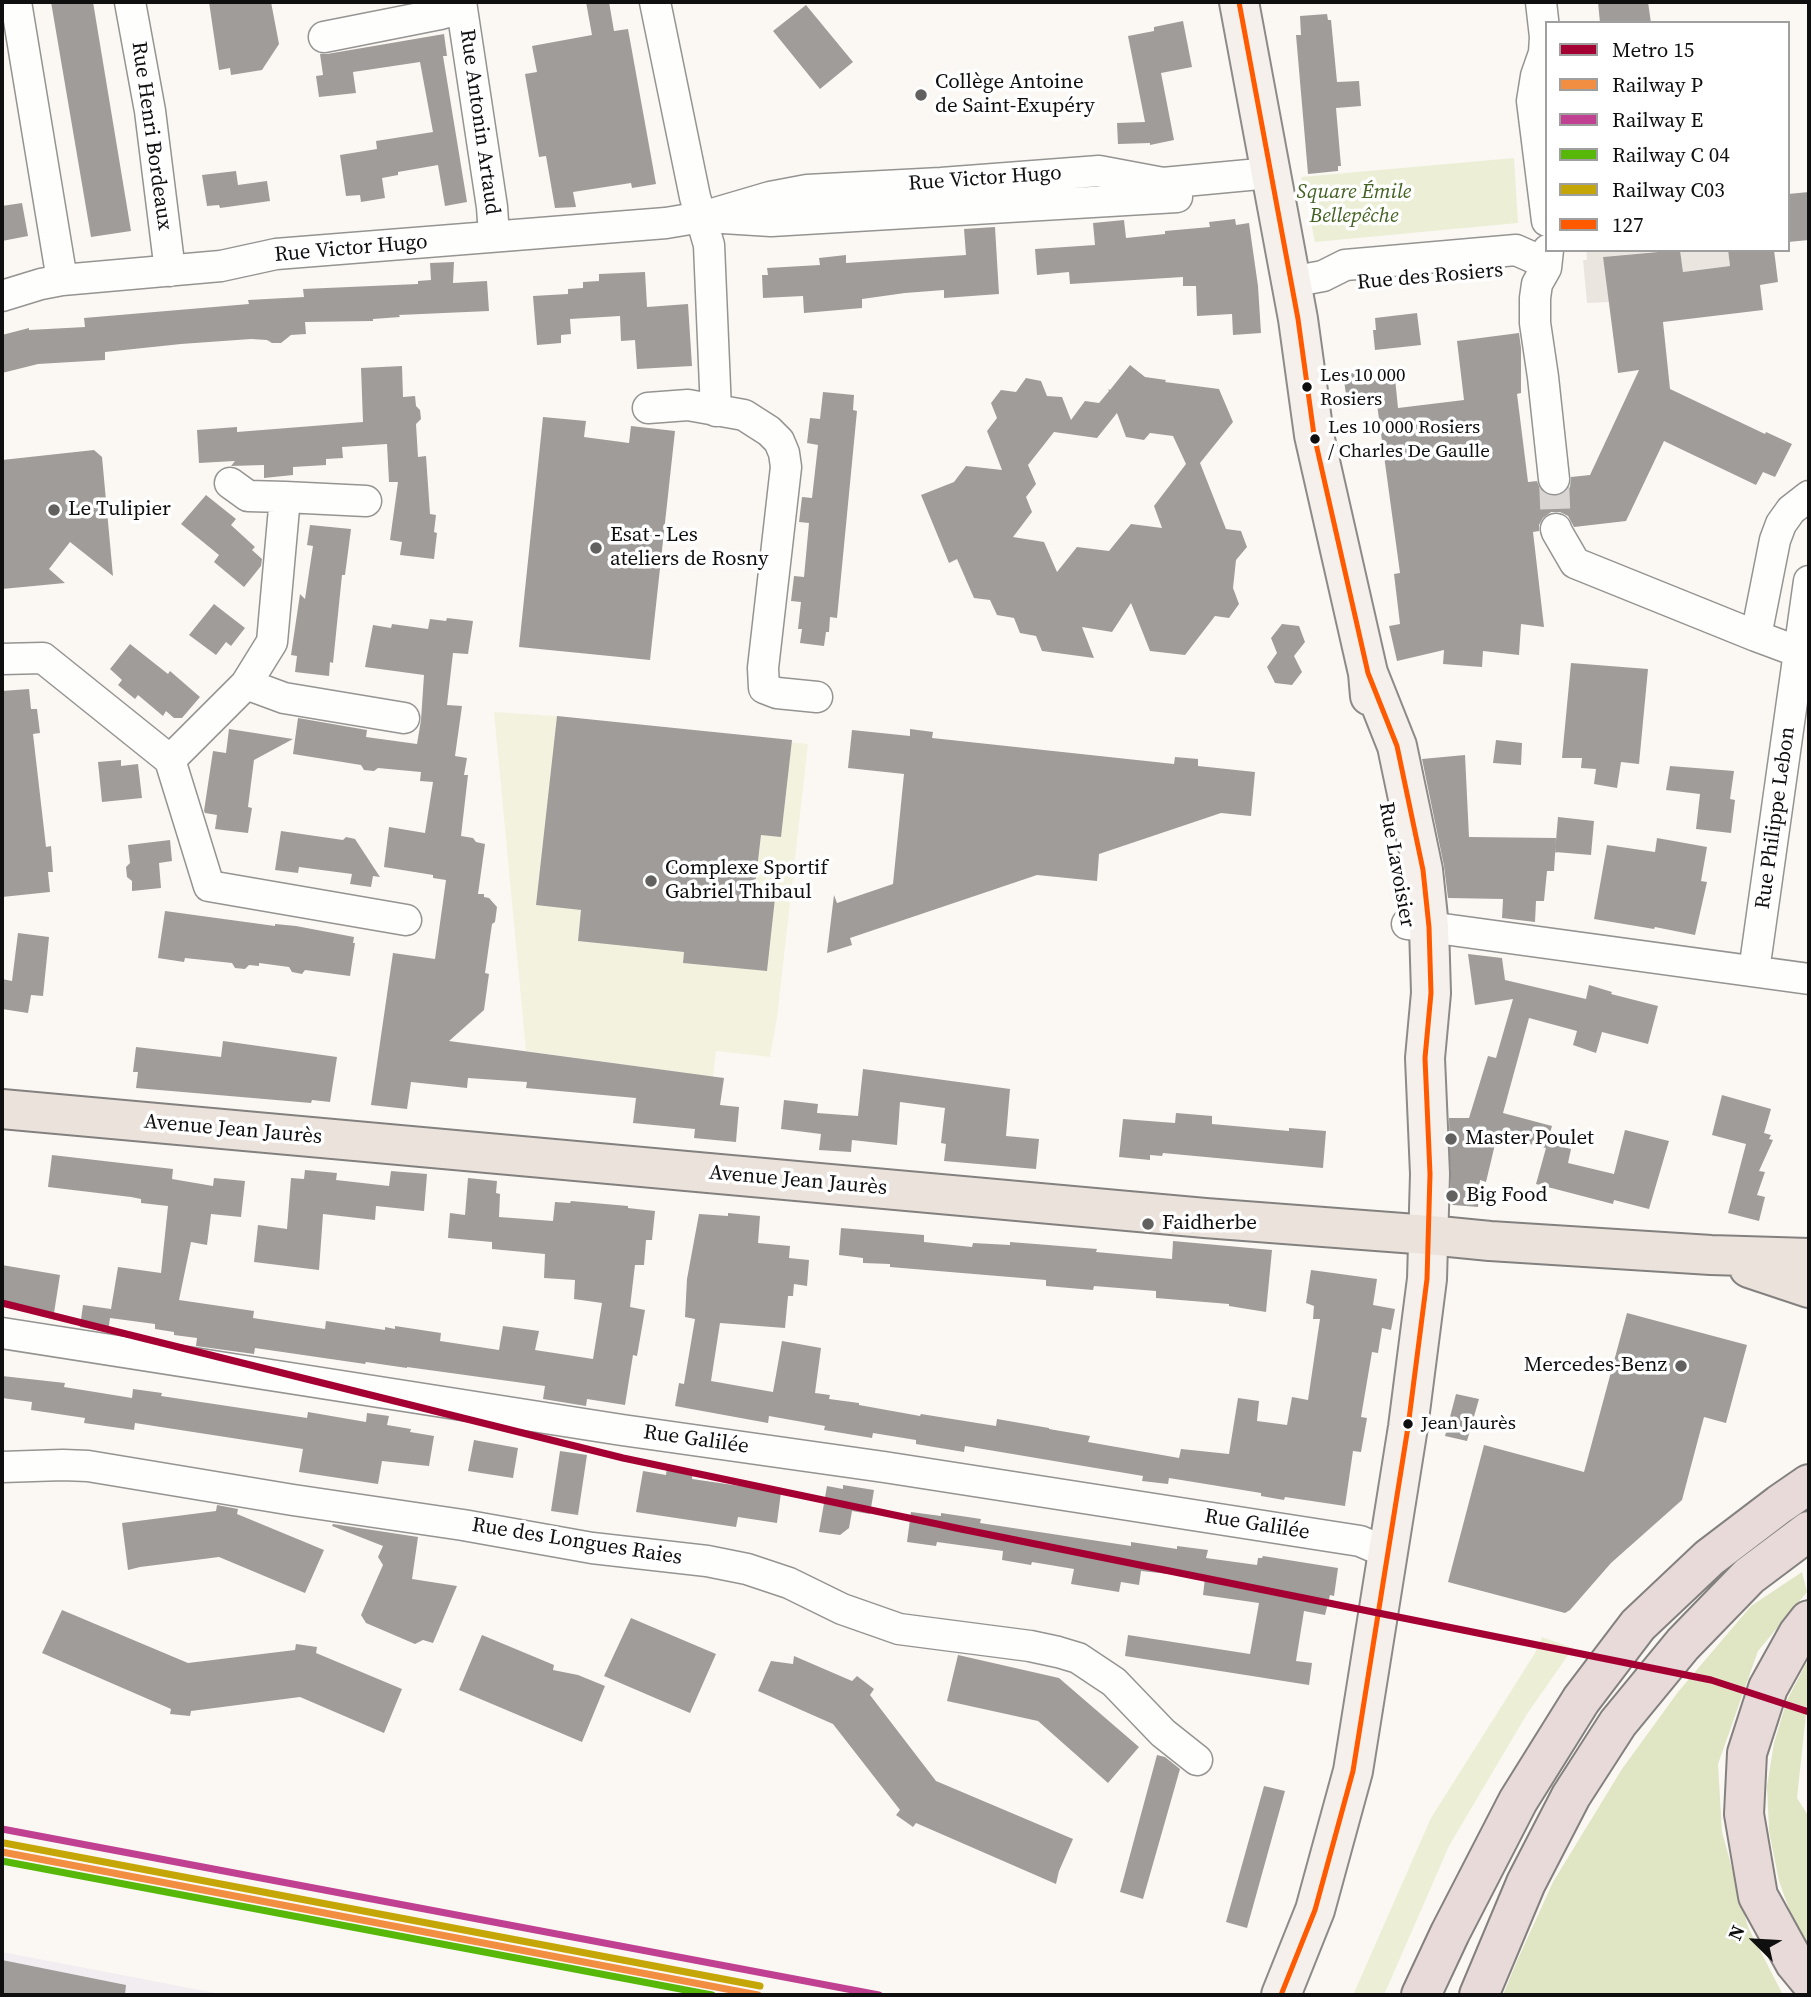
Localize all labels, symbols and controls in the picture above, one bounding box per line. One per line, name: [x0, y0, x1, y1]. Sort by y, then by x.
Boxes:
legend: [1545, 21, 1790, 252]
street label: Rue Antonin Artaud: [453, 28, 505, 216]
text: Metro 15: [1612, 35, 1694, 64]
street label: Rue Henri Bordeaux: [125, 40, 177, 232]
place label: Collège Antoine de Saint-Exupéry: [935, 70, 1095, 120]
text: Railway P: [1612, 70, 1703, 99]
marker: Collège Antoine de Saint-Exupéry: [913, 87, 929, 103]
text: Railway E: [1612, 105, 1703, 134]
text: Railway C 04: [1612, 140, 1730, 169]
street label: Rue Victor Hugo: [908, 161, 1062, 197]
text: Railway C03: [1612, 175, 1725, 204]
park label: Square Émile Bellepêche: [1297, 180, 1411, 230]
text: 127: [1612, 210, 1644, 239]
street label: Rue Victor Hugo: [273, 230, 429, 268]
street label: Rue des Rosiers: [1356, 258, 1504, 296]
place label: Les 10 000 Rosiers: [1320, 365, 1406, 409]
marker: Les 10 000 Rosiers: [1300, 380, 1314, 394]
place label: Les 10 000 Rosiers / Charles De Gaulle: [1328, 417, 1490, 461]
marker: Les 10 000 Rosiers / Charles De Gaulle: [1308, 432, 1322, 446]
place label: Le Tulipier: [68, 497, 171, 523]
marker: Le Tulipier: [46, 502, 62, 518]
place label: Esat - Les ateliers de Rosny: [610, 523, 768, 573]
marker: Esat - Les ateliers de Rosny: [588, 540, 604, 556]
street label: Rue Philippe Lebon: [1751, 725, 1801, 911]
street label: Rue Lavoisier: [1373, 800, 1419, 930]
place label: Complexe Sportif Gabriel Thibaul: [665, 856, 828, 906]
marker: Complexe Sportif Gabriel Thibaul: [643, 873, 659, 889]
street label: Avenue Jean Jaurès: [143, 1110, 323, 1150]
place label: Master Poulet: [1465, 1126, 1594, 1152]
marker: Master Poulet: [1443, 1131, 1459, 1147]
street label: Avenue Jean Jaurès: [708, 1161, 888, 1201]
place label: Big Food: [1466, 1183, 1548, 1209]
marker: Big Food: [1444, 1188, 1460, 1204]
place label: Faidherbe: [1162, 1211, 1257, 1237]
marker: Faidherbe: [1140, 1216, 1156, 1232]
place label: Mercedes-Benz: [1524, 1353, 1667, 1379]
marker: Mercedes-Benz: [1673, 1358, 1689, 1374]
place label: Jean Jaurès: [1421, 1413, 1516, 1435]
marker: Jean Jaurès: [1401, 1417, 1415, 1431]
street label: Rue Galilée: [642, 1420, 750, 1460]
street label: Rue Galilée: [1203, 1504, 1311, 1546]
street label: Rue des Longues Raies: [470, 1513, 684, 1571]
north arrow: [1720, 1906, 1790, 1976]
text: N: [1721, 1921, 1751, 1944]

